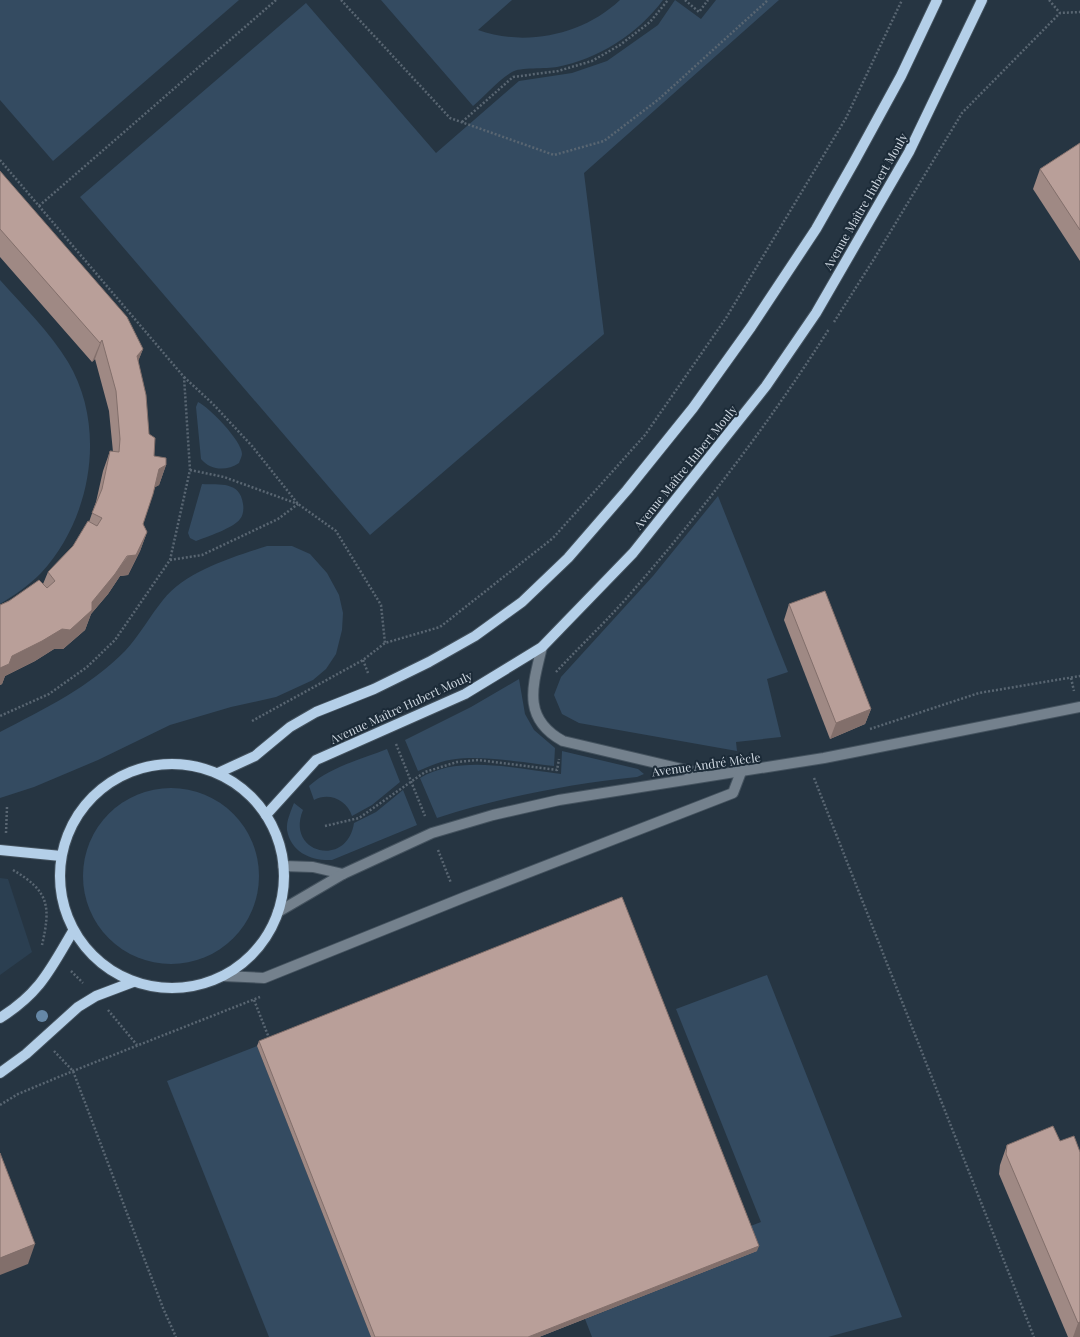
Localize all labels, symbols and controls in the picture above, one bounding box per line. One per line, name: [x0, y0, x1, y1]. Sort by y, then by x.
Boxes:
street label: Avenue Maître Hubert Mouly: [819, 130, 911, 273]
street label: Avenue Maître Hubert Mouly: [629, 402, 740, 533]
street label: Avenue Maître Hubert Mouly: [326, 667, 475, 747]
street label: Avenue André Mècle: [650, 748, 761, 780]

